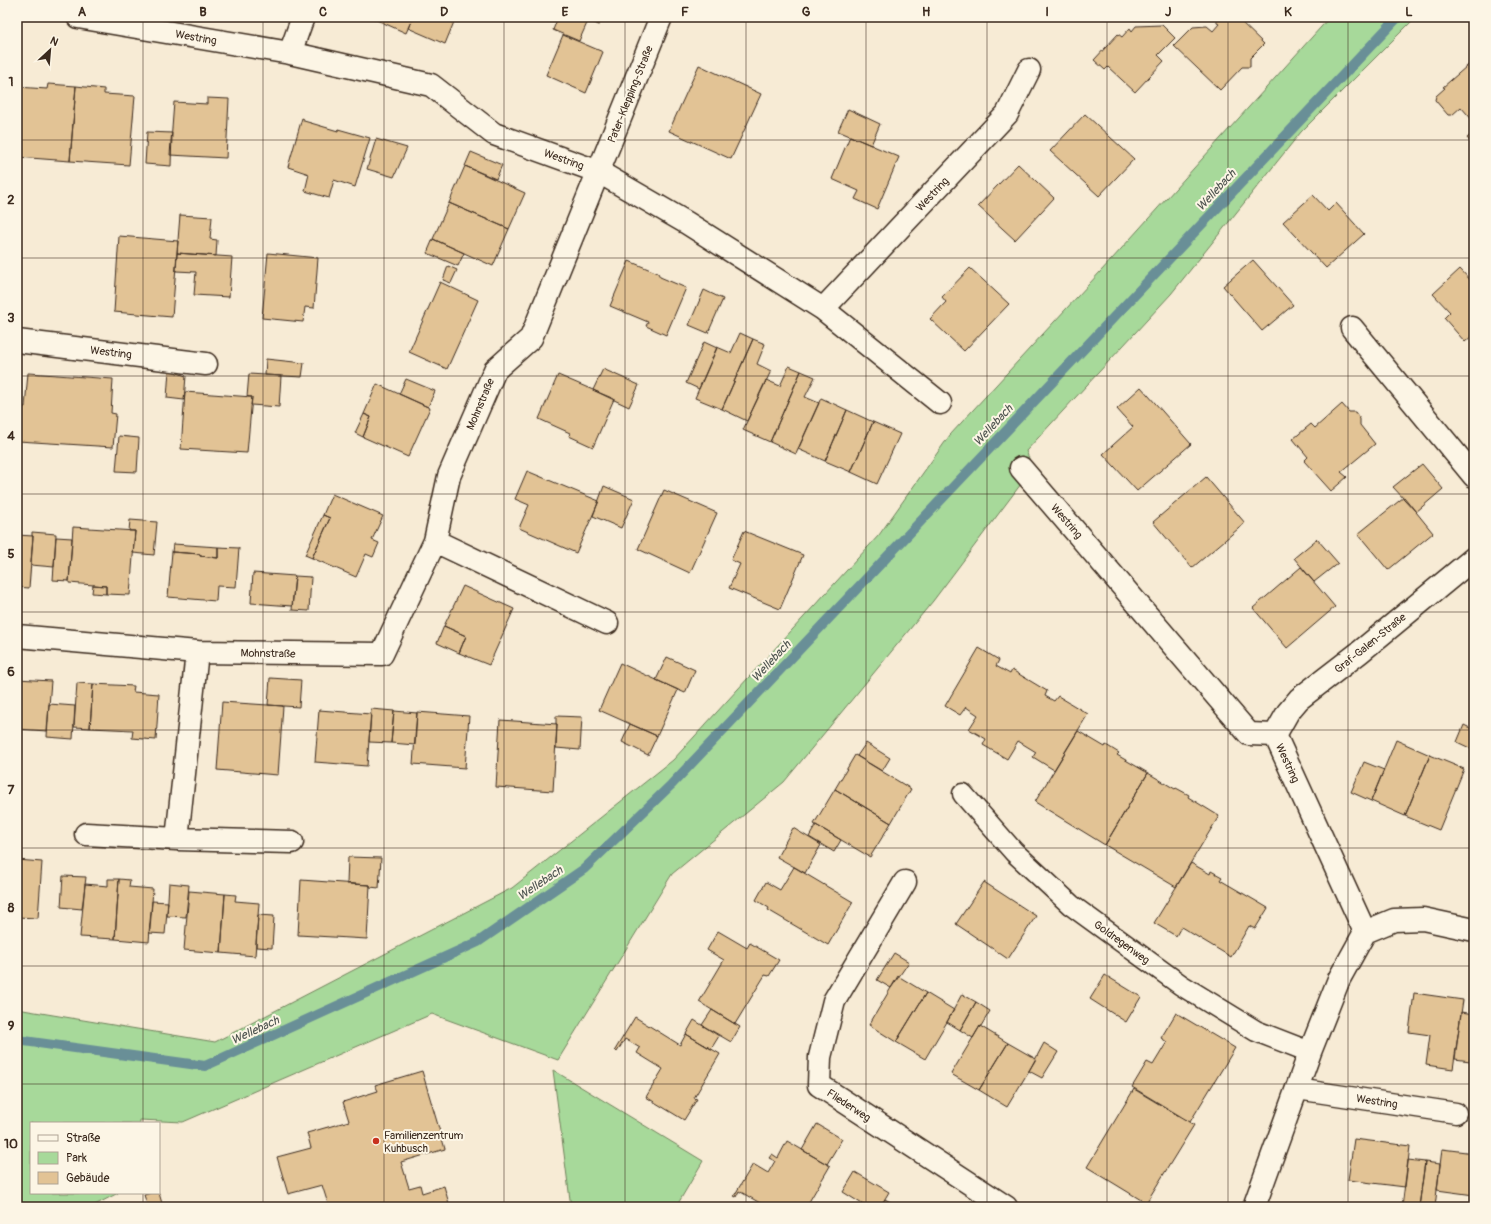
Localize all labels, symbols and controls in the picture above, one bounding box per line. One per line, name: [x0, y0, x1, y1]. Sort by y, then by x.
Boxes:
text: A: [78, 4, 87, 20]
text: B: [199, 4, 207, 20]
text: C: [319, 4, 327, 20]
text: D: [440, 4, 448, 20]
text: E: [562, 4, 569, 20]
text: F: [681, 4, 689, 20]
text: G: [802, 4, 811, 20]
text: H: [922, 4, 930, 20]
text: I: [1045, 4, 1049, 20]
text: J: [1165, 4, 1171, 20]
text: K: [1284, 4, 1292, 20]
text: L: [1405, 4, 1413, 20]
street label: Westring: [174, 27, 218, 48]
north arrow: [30, 30, 70, 70]
text: N: [48, 34, 61, 49]
street label: Pater-Klepping-Straße: [605, 43, 656, 145]
text: 1: [8, 74, 14, 90]
street label: Westring: [542, 146, 586, 173]
water label: Wellebach: [1193, 166, 1240, 214]
street label: Westring: [913, 174, 952, 214]
text: 2: [7, 192, 15, 208]
text: 3: [7, 310, 15, 326]
street label: Westring: [89, 344, 133, 362]
street label: Mohnstraße: [464, 376, 497, 432]
water label: Wellebach: [970, 401, 1017, 449]
text: 4: [7, 428, 15, 444]
street label: Westring: [1048, 501, 1086, 542]
text: 5: [7, 546, 15, 562]
street label: Graf-Galen-Straße: [1332, 610, 1409, 676]
water label: Wellebach: [748, 637, 795, 685]
street label: Mohnstraße: [240, 647, 296, 660]
text: 6: [7, 664, 15, 680]
street label: Westring: [1273, 742, 1302, 785]
text: 7: [8, 782, 15, 798]
water label: Wellebach: [515, 862, 567, 904]
text: 8: [8, 900, 15, 916]
street label: Goldregenweg: [1091, 918, 1152, 967]
water label: Wellebach: [229, 1012, 283, 1048]
text: 9: [8, 1018, 15, 1034]
street label: Fliederweg: [824, 1086, 874, 1125]
street label: Westring: [1355, 1092, 1399, 1111]
legend: [30, 1122, 160, 1194]
place label: Familienzentrum Kuhbusch: [384, 1129, 463, 1155]
text: Straße: [66, 1131, 100, 1146]
text: 10: [4, 1136, 18, 1152]
marker: Familienzentrum Kuhbusch: [371, 1136, 381, 1146]
text: Park: [66, 1151, 87, 1166]
text: Gebäude: [66, 1171, 110, 1186]

